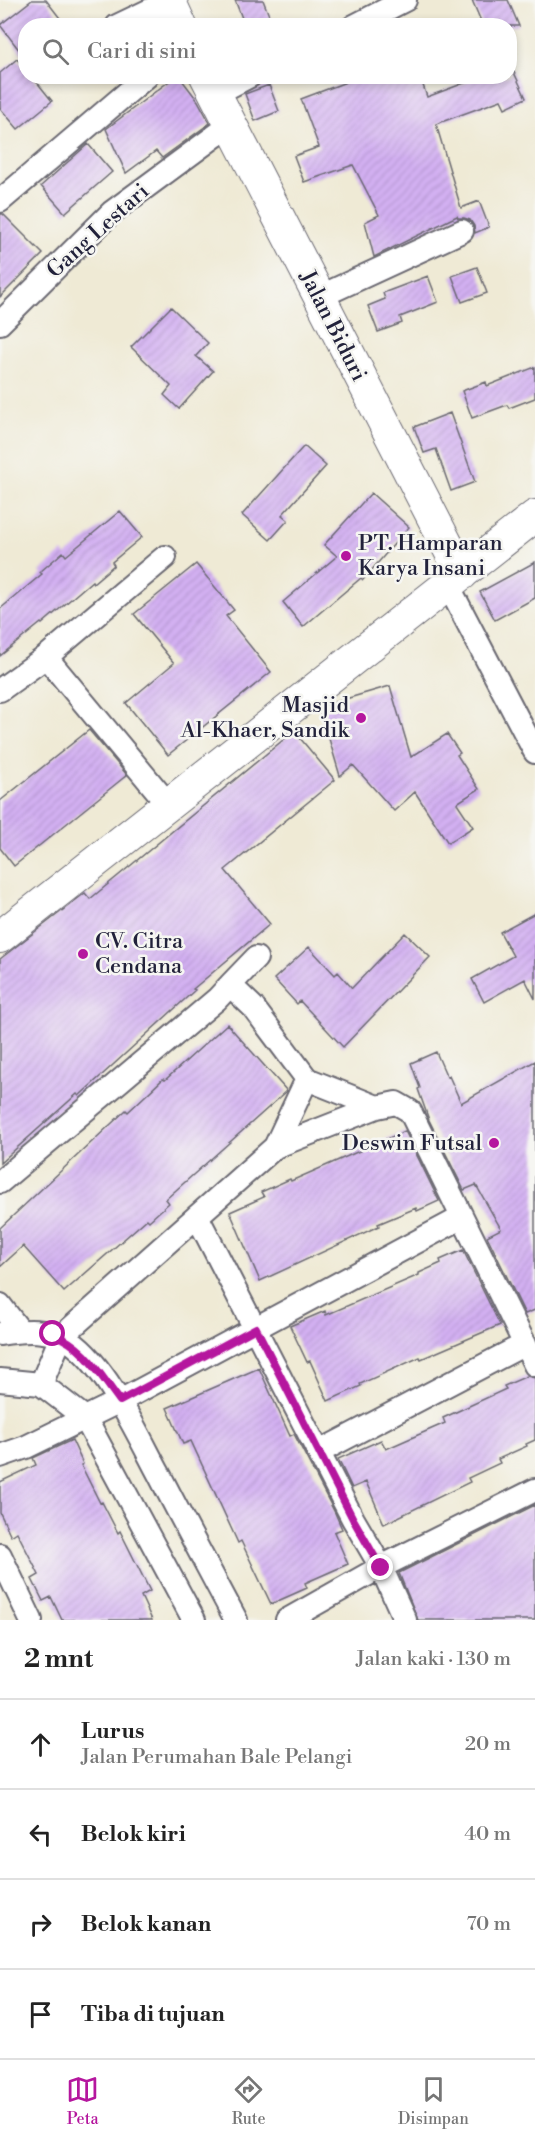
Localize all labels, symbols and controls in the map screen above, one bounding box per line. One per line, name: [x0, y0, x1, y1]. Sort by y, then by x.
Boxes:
search box: [18, 18, 517, 84]
icon: search: [39, 35, 72, 68]
text: Cari di sini: [87, 38, 197, 65]
street label: Gang Lestari: [41, 178, 155, 284]
street label: Jalan Biduri: [293, 265, 372, 386]
place label: PT. Hamparan Karya Insani: [358, 530, 503, 582]
marker: PT. Hamparan Karya Insani: [339, 549, 353, 563]
place label: Masjid Al-Khaer, Sandik: [180, 692, 351, 744]
marker: Masjid Al-Khaer, Sandik: [354, 711, 368, 725]
place label: CV. Citra Cendana: [95, 928, 184, 980]
marker: CV. Citra Cendana: [76, 947, 90, 961]
place label: Deswin Futsal: [342, 1130, 482, 1157]
marker: Deswin Futsal: [487, 1136, 501, 1150]
route start: [39, 1320, 65, 1346]
route end: [367, 1554, 393, 1580]
text: 2 mnt: [24, 1643, 93, 1675]
text: Jalan kaki · 130 m: [356, 1647, 511, 1672]
text: Lurus: [81, 1718, 144, 1745]
icon: ahead: [24, 1728, 57, 1761]
text: 20 m: [465, 1732, 511, 1757]
text: Jalan Perumahan Bale Pelangi: [81, 1745, 352, 1770]
icon: left: [24, 1818, 57, 1851]
text: Belok kiri: [81, 1821, 186, 1848]
text: 40 m: [464, 1822, 511, 1847]
icon: right: [24, 1908, 57, 1941]
text: Belok kanan: [81, 1911, 211, 1938]
text: 70 m: [467, 1912, 511, 1937]
icon: arrive: [24, 1998, 57, 2031]
text: Tiba di tujuan: [81, 2001, 225, 2028]
tab: Peta: [66, 2073, 99, 2129]
tab: Rute: [232, 2073, 265, 2129]
tab: Disimpan: [398, 2073, 469, 2129]

